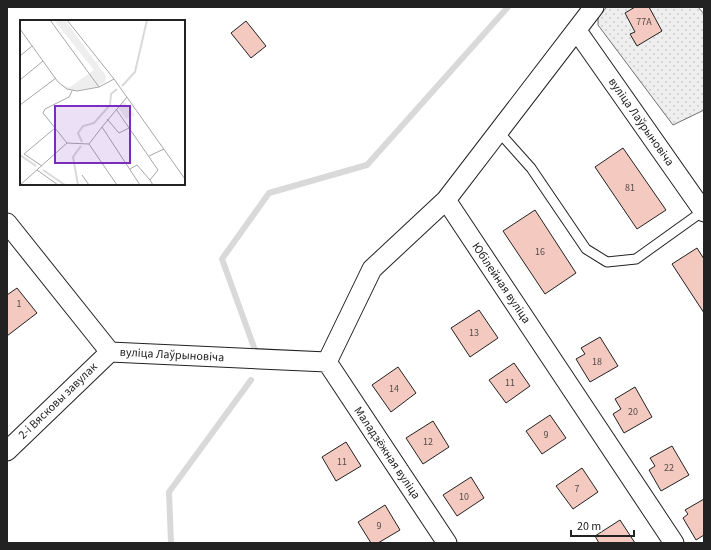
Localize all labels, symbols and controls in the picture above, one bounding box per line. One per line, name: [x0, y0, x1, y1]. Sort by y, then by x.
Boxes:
house number: 77А: [636, 15, 652, 29]
inset map: [20, 20, 185, 185]
street label: вуліца Лаўрыновіча: [604, 74, 678, 170]
house number: 81: [625, 181, 635, 195]
street label: Юбілейная вуліца: [468, 239, 534, 327]
house number: 16: [535, 245, 545, 259]
house number: 1: [17, 297, 22, 311]
house number: 13: [469, 326, 479, 340]
street label: вуліца Лаўрыновіча: [119, 344, 225, 366]
house number: 18: [592, 355, 602, 369]
street label: 2-і Вясковы завулак: [15, 359, 101, 443]
house number: 11: [505, 376, 515, 390]
house number: 14: [389, 382, 399, 396]
street label: Маладзёжная вуліца: [350, 403, 424, 503]
house number: 20: [628, 405, 638, 419]
house number: 9: [544, 428, 549, 442]
house number: 12: [423, 435, 433, 449]
house number: 11: [337, 455, 347, 469]
house number: 22: [664, 461, 674, 475]
house number: 7: [575, 482, 580, 496]
house number: 10: [459, 490, 469, 504]
scale bar: [571, 512, 634, 538]
text: 20 m: [577, 518, 601, 535]
house number: 9: [377, 519, 382, 533]

